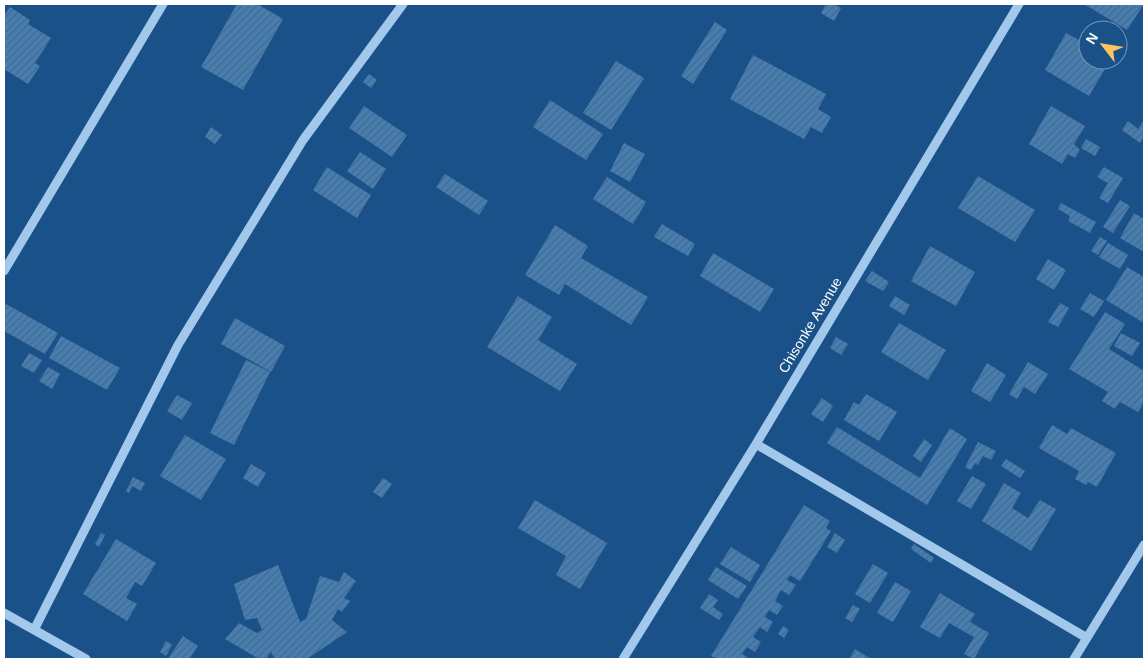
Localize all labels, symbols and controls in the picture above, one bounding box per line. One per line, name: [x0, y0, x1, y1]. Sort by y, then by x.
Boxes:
north arrow: [1078, 20, 1128, 70]
text: N: [1082, 30, 1101, 47]
street label: Chisonke Avenue: [775, 274, 845, 376]

